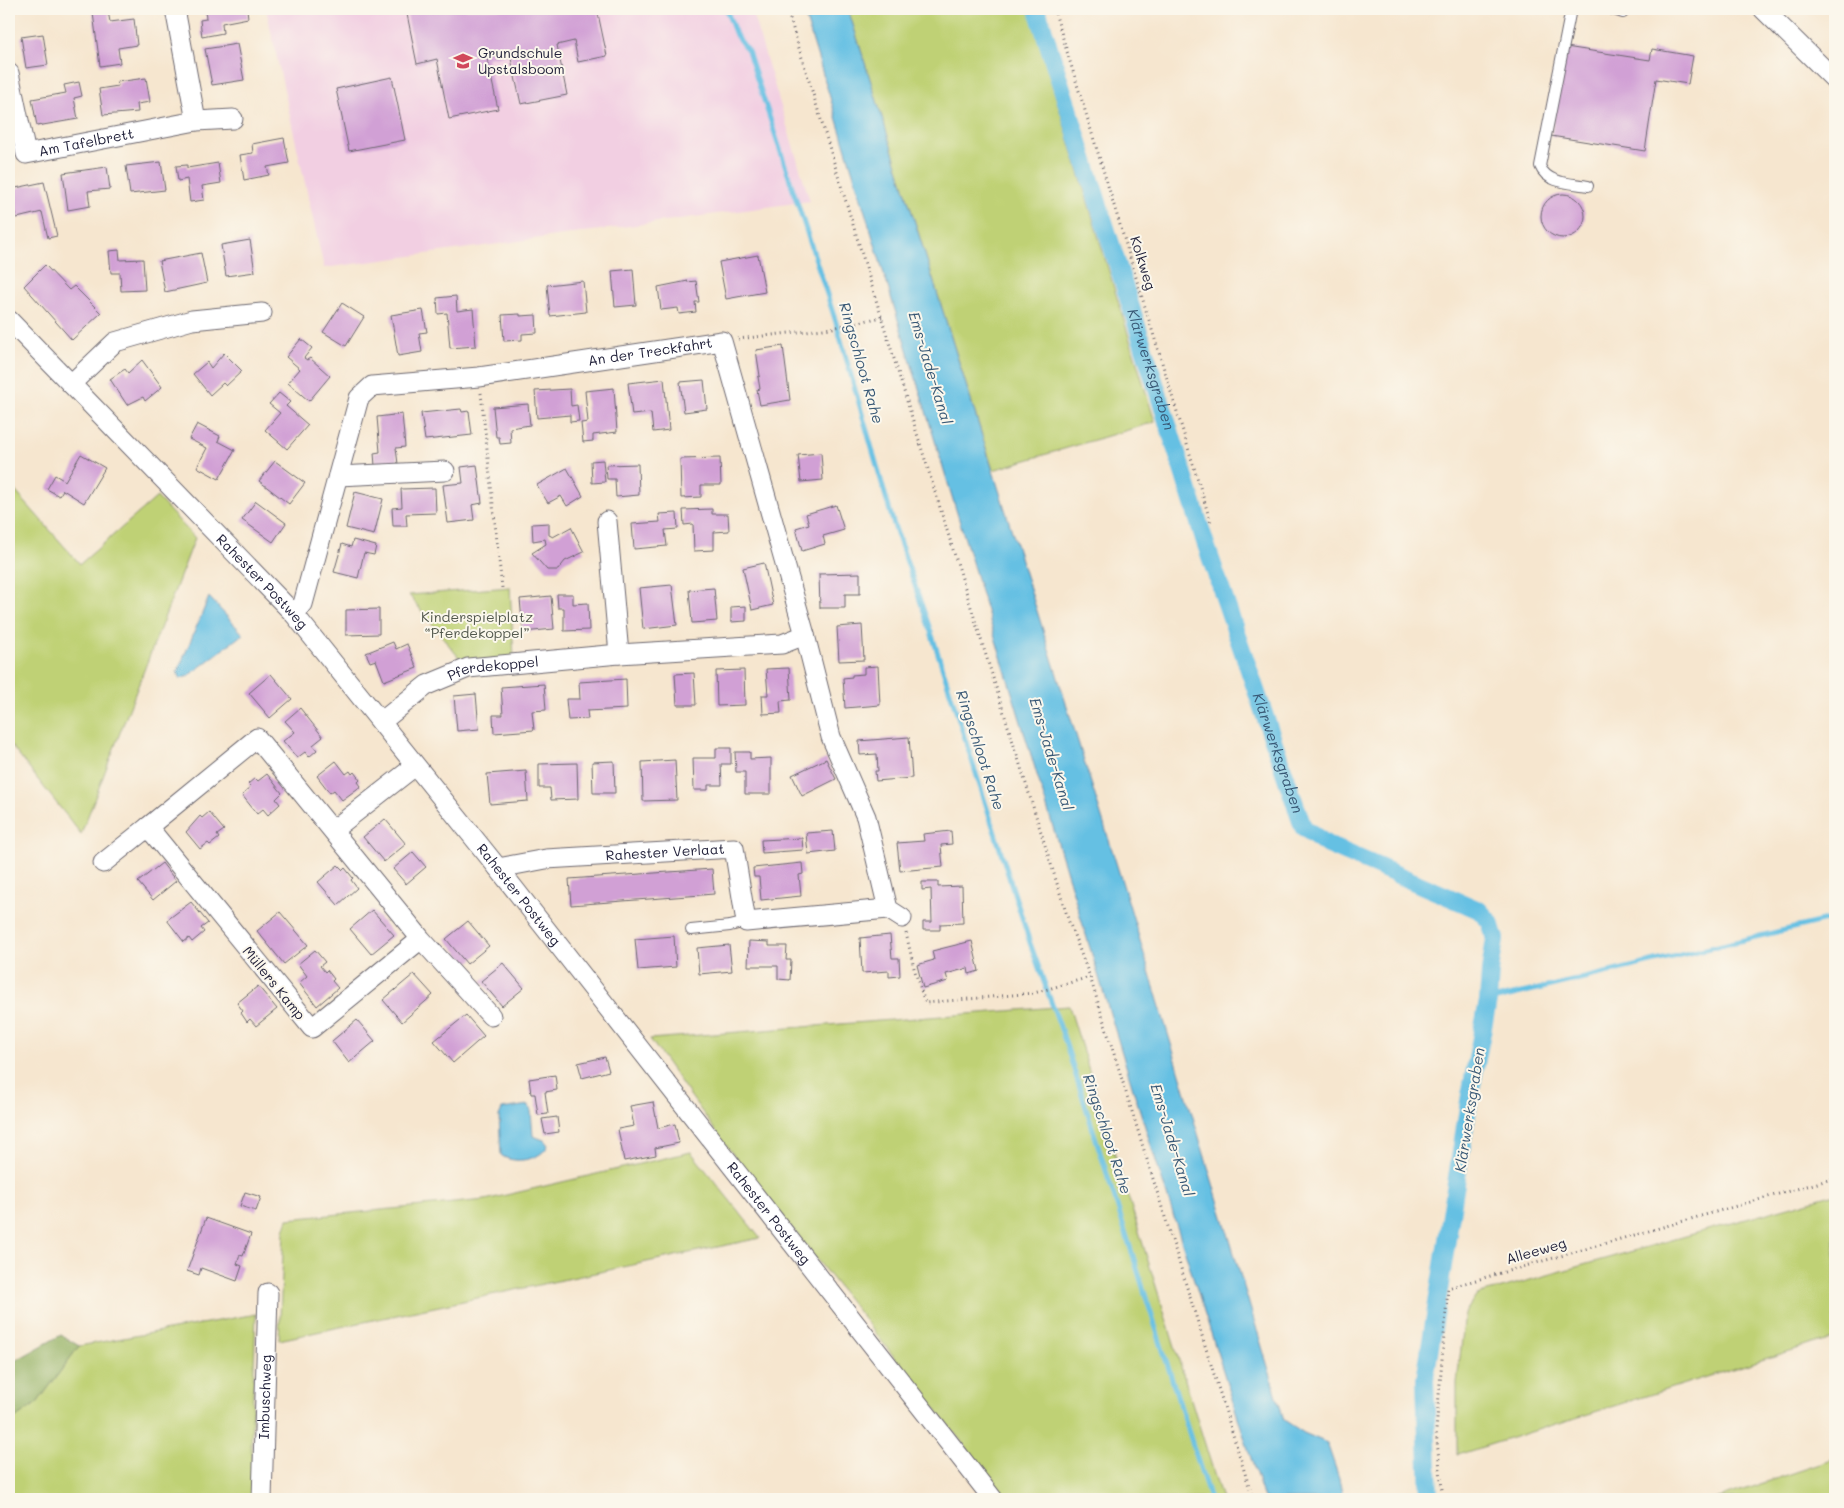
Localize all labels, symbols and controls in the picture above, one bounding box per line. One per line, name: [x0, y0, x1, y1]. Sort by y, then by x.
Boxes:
place label: Grundschule Upstalsboom: [478, 43, 565, 78]
school or university icon: Grundschule Upstalsboom: [452, 50, 474, 72]
street label: Am Tafelbrett: [37, 123, 135, 160]
street label: Kolkweg: [1126, 234, 1161, 292]
water label: Ringschloot Rahe: [835, 300, 889, 426]
water label: Klärwerksgraben: [1123, 306, 1180, 432]
water label: Ems-Jade-Kanal: [904, 309, 958, 427]
street label: An der Treckfahrt: [587, 333, 714, 370]
street label: Rahester Postweg: [212, 530, 312, 633]
park label: Kinderspielplatz “Pferdekoppel”: [421, 607, 533, 642]
street label: Pferdekoppel: [444, 652, 539, 685]
water label: Ringschloot Rahe: [952, 687, 1010, 812]
water label: Klärwerksgraben: [1249, 690, 1308, 816]
water label: Ems-Jade-Kanal: [1025, 695, 1079, 813]
street label: Rahester Postweg: [473, 839, 565, 949]
street label: Rahester Verlaat: [605, 839, 725, 865]
street label: Müllers Kamp: [239, 942, 310, 1024]
water label: Klärwerksgraben: [1449, 1046, 1489, 1174]
water label: Ringschloot Rahe: [1079, 1071, 1137, 1196]
water label: Ems-Jade-Kanal: [1146, 1081, 1200, 1199]
street label: Rahester Postweg: [723, 1158, 815, 1268]
street label: Alleeweg: [1504, 1233, 1568, 1268]
street label: Imbuschweg: [254, 1355, 275, 1440]

